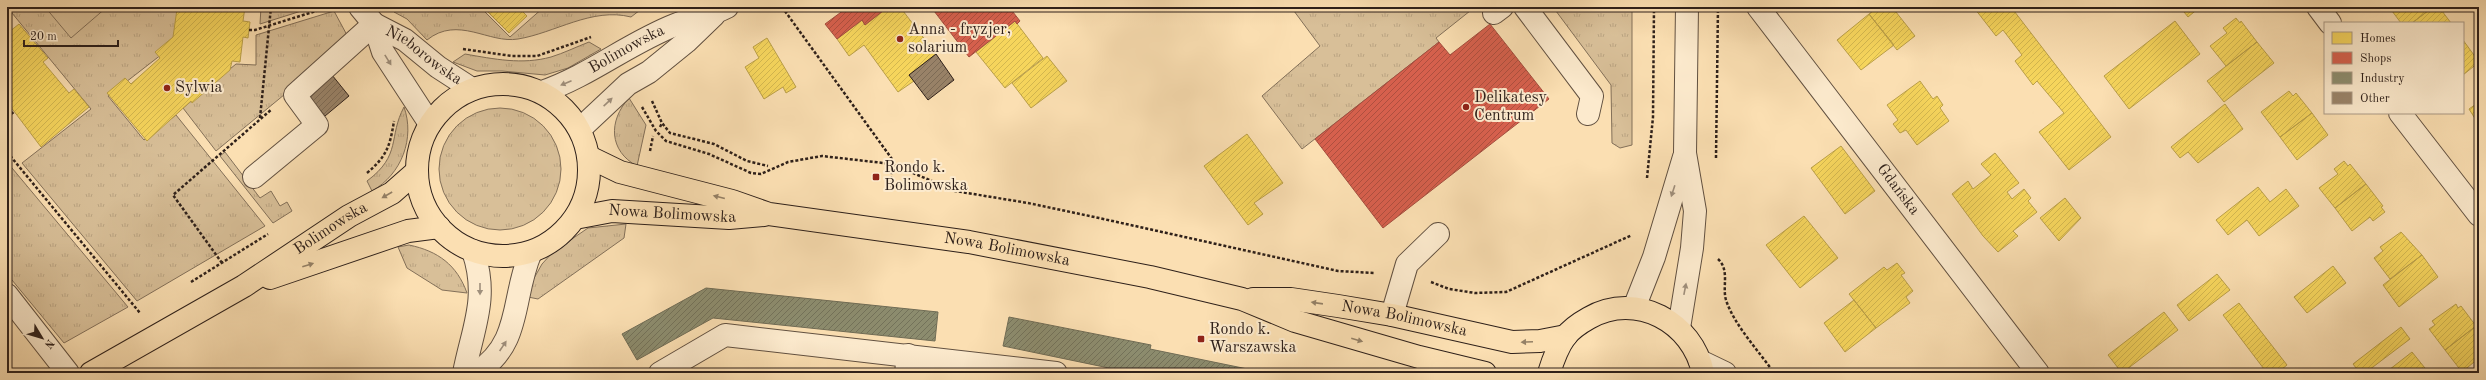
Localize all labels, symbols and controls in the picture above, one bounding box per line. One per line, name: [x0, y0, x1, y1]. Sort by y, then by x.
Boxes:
scale bar: [24, 22, 118, 48]
street label: Bolimowska: [586, 22, 667, 77]
place label: Anna - fryzjer, solarium: [908, 22, 1011, 56]
legend: [2324, 22, 2464, 114]
street label: Nieborowska: [383, 23, 465, 88]
text: 20 m: [30, 31, 57, 43]
text: Homes: [2360, 33, 2396, 45]
marker: Anna - fryzjer, solarium: [895, 34, 905, 44]
text: Shops: [2360, 53, 2391, 65]
one-way arrow: [384, 55, 392, 65]
text: Industry: [2360, 73, 2405, 85]
place label: Sylwia: [175, 80, 222, 96]
one-way arrow: [560, 80, 572, 87]
marker: Sylwia: [162, 83, 172, 93]
place label: Delikatesy Centrum: [1474, 90, 1548, 124]
text: Other: [2360, 93, 2390, 105]
one-way arrow: [603, 98, 613, 107]
marker: Delikatesy Centrum: [1461, 102, 1471, 112]
place label: Rondo k. Bolimowska: [884, 160, 968, 194]
street label: Gdańska: [1873, 161, 1922, 218]
marker: Rondo k. Bolimowska: [871, 172, 881, 182]
one-way arrow: [1669, 185, 1675, 197]
one-way arrow: [381, 192, 393, 199]
one-way arrow: [713, 194, 725, 200]
street label: Bolimowska: [291, 200, 370, 258]
street label: Nowa Bolimowska: [608, 203, 737, 226]
street label: Nowa Bolimowska: [943, 231, 1071, 269]
one-way arrow: [302, 262, 314, 268]
one-way arrow: [477, 283, 483, 296]
one-way arrow: [1682, 283, 1688, 296]
street label: Nowa Bolimowska: [1340, 299, 1469, 340]
one-way arrow: [1311, 300, 1323, 306]
north arrow: [22, 318, 62, 358]
place label: Rondo k. Warszawska: [1209, 322, 1296, 356]
marker: Rondo k. Warszawska: [1196, 334, 1206, 344]
text: N: [41, 337, 56, 350]
one-way arrow: [1352, 337, 1364, 343]
one-way arrow: [1521, 338, 1533, 345]
one-way arrow: [499, 341, 507, 351]

